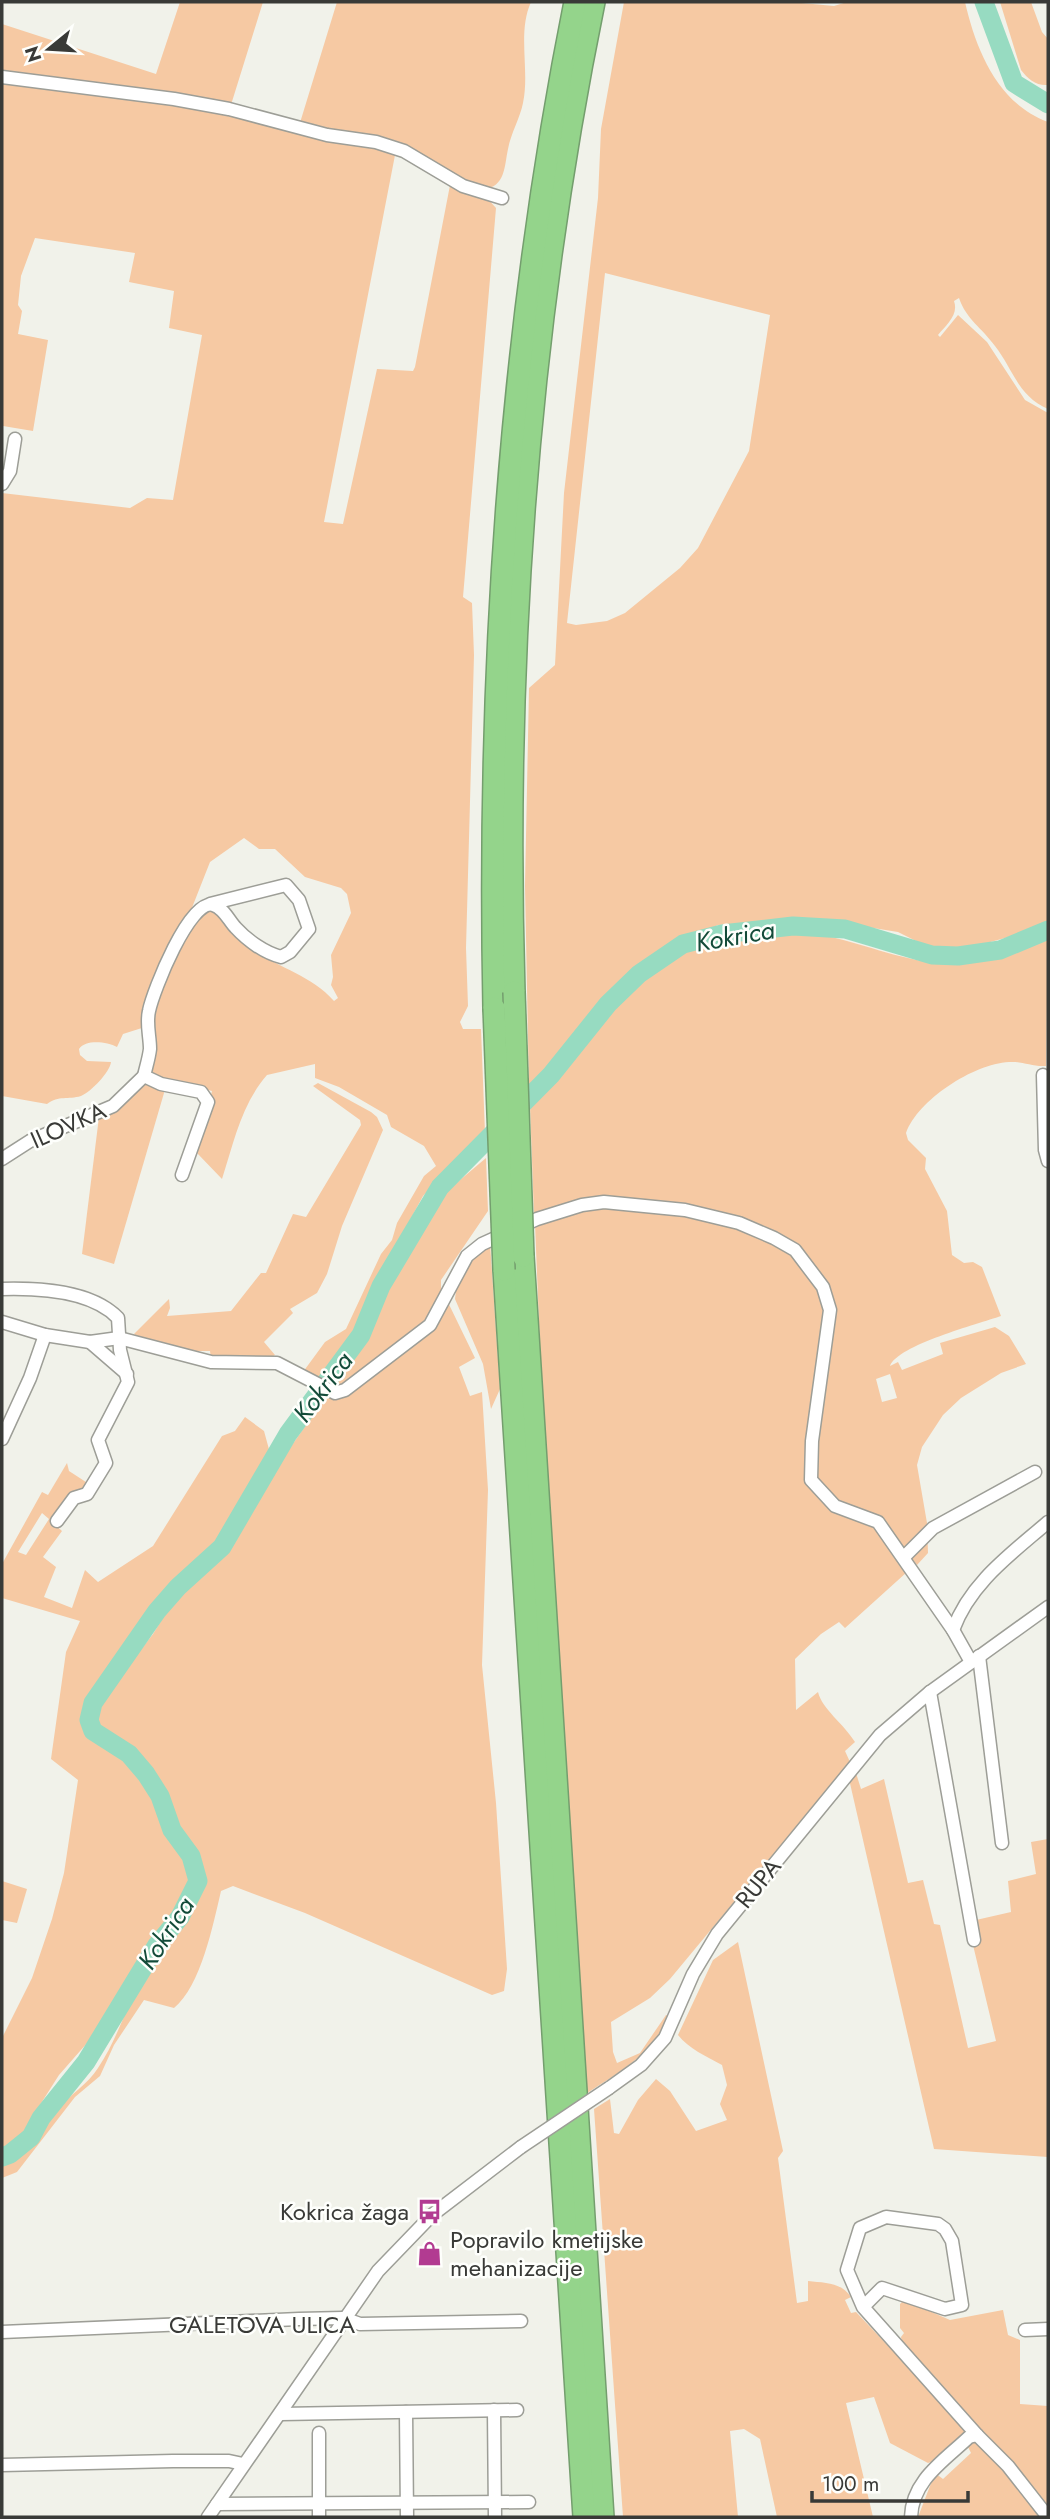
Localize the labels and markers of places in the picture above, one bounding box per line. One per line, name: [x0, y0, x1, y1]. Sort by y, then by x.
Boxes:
place label: Kokrica žaga: [280, 2194, 409, 2229]
bus stop icon: Kokrica žaga: [415, 2197, 443, 2225]
place label: Popravilo kmetijske mehanizacije: [450, 2222, 643, 2285]
shop icon: Popravilo kmetijske mehanizacije: [416, 2239, 444, 2267]

